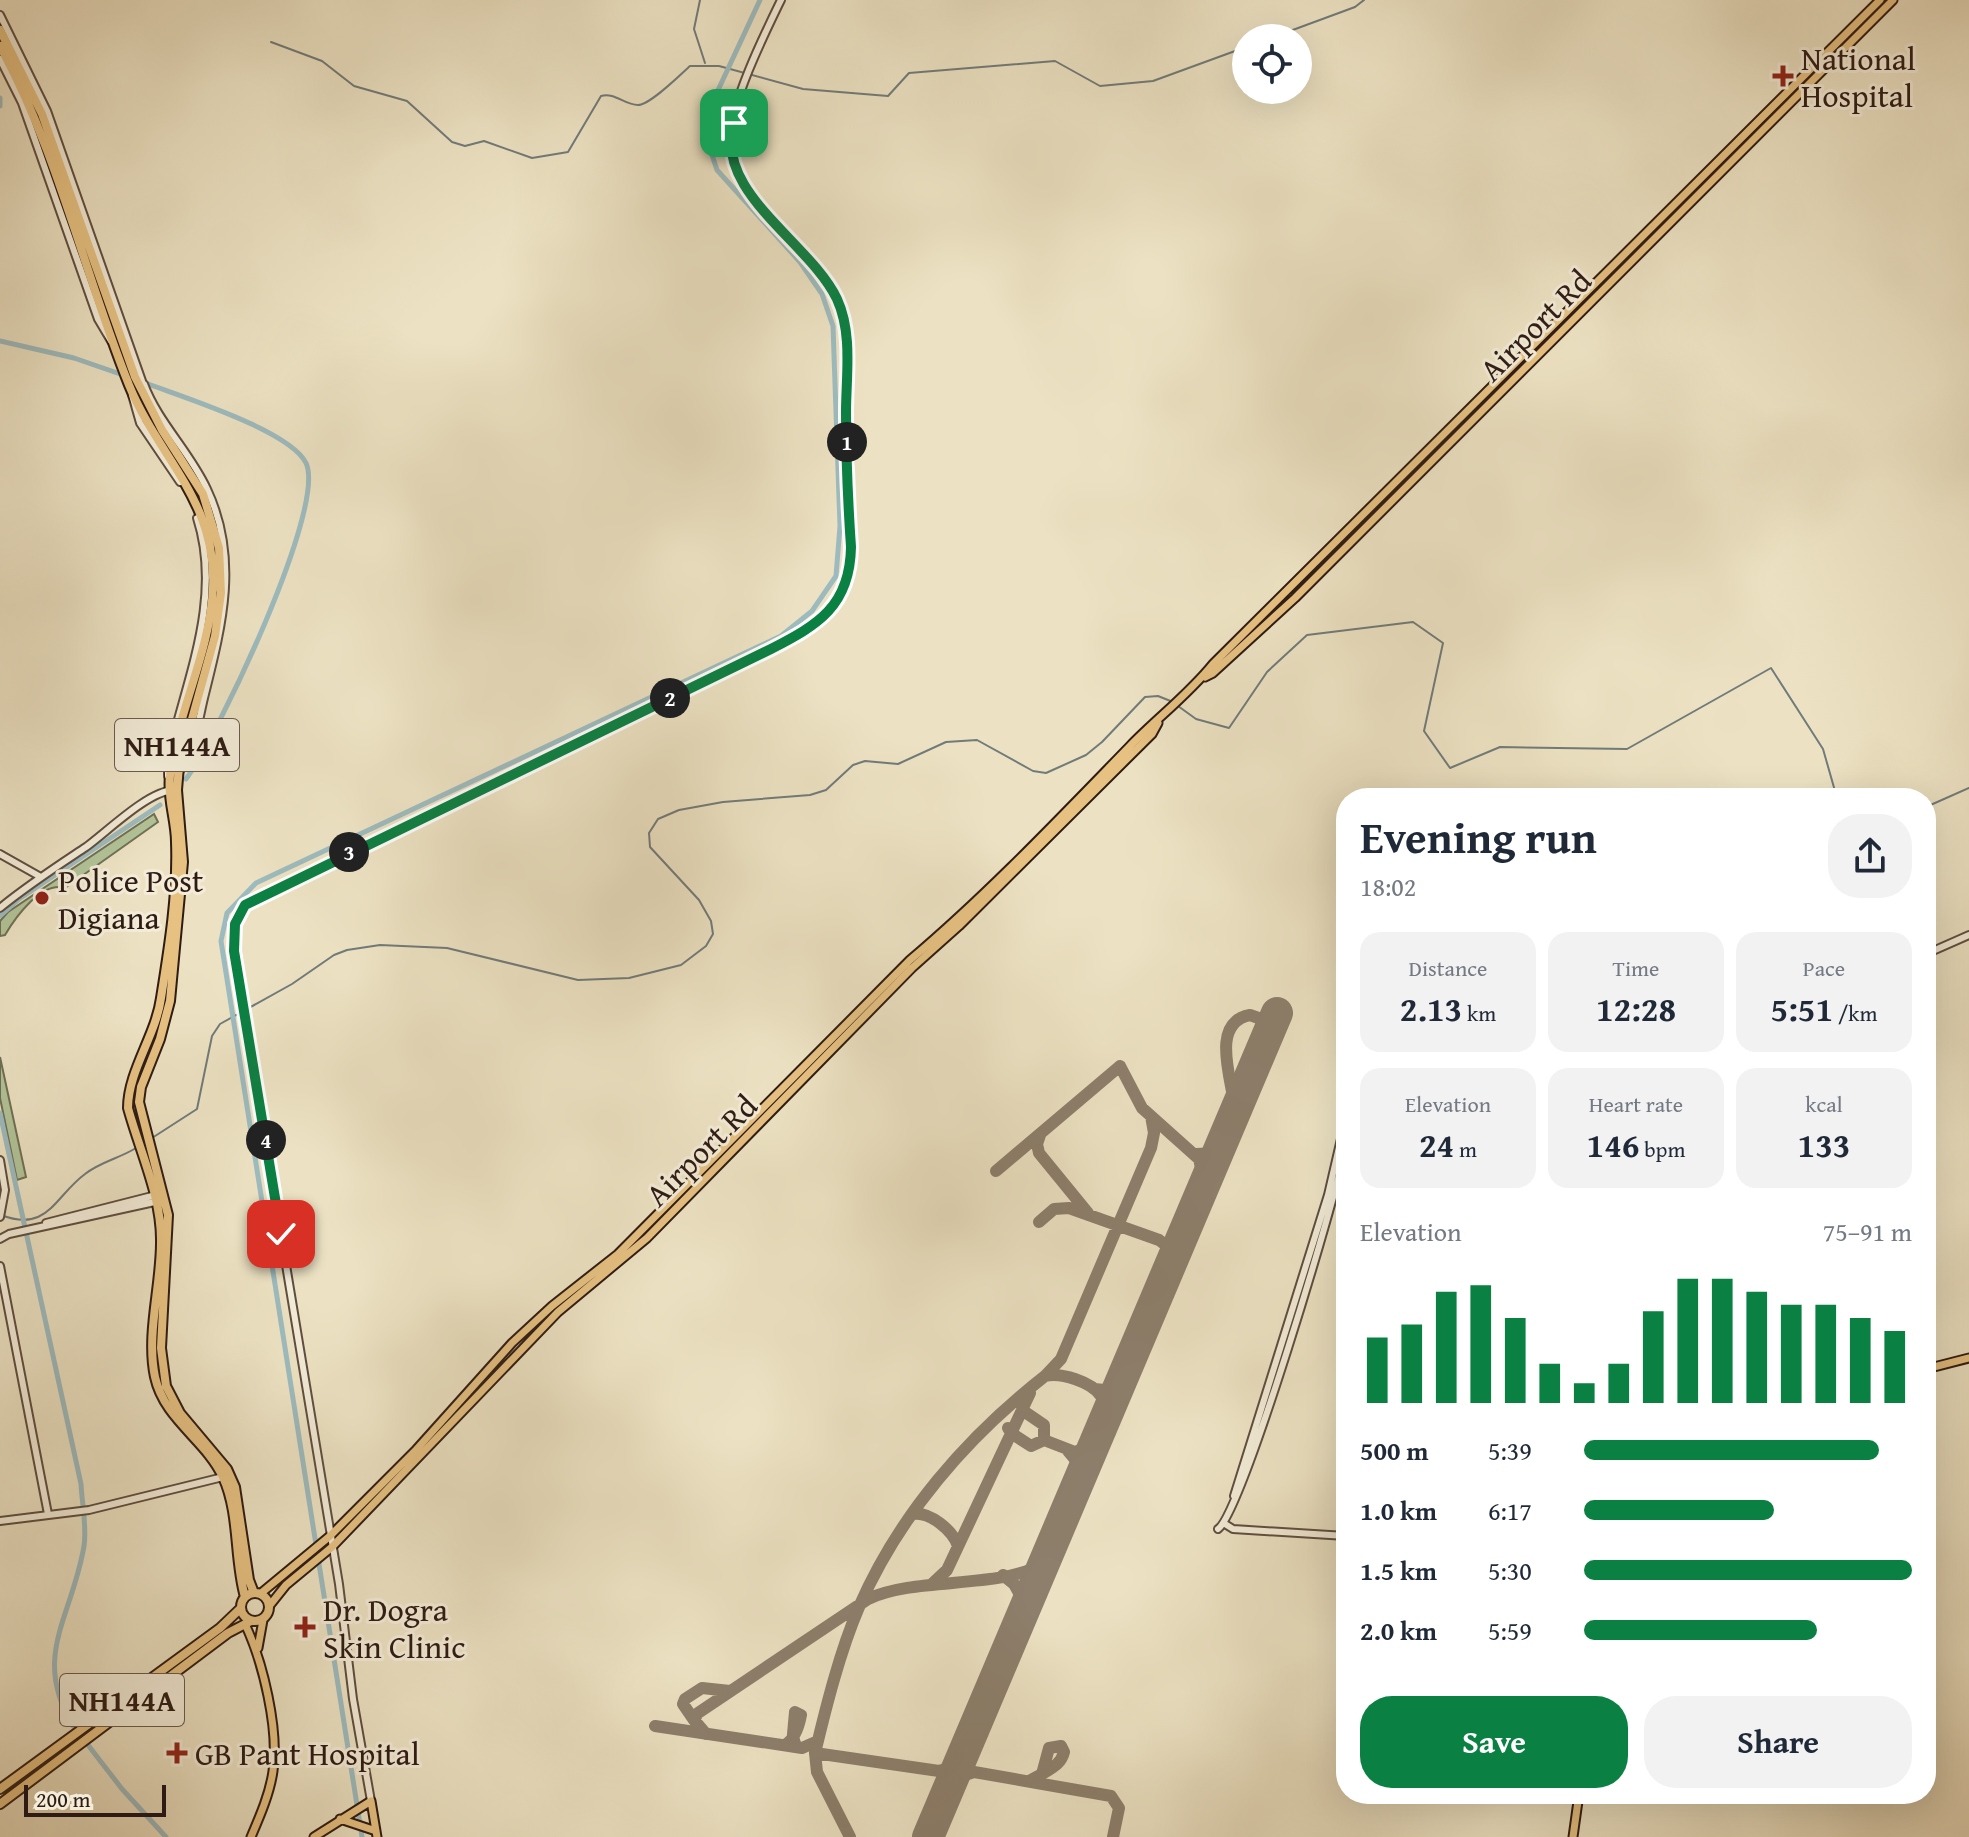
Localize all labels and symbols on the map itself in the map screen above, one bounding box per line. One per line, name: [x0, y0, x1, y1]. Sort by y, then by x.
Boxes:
place label: National Hospital: [1801, 35, 1916, 119]
marker: National Hospital: [1772, 65, 1794, 87]
pin: [700, 89, 768, 157]
street label: Airport Rd: [1468, 258, 1602, 392]
pin: 1: [827, 422, 867, 462]
pin: 2: [650, 678, 690, 718]
road number: NH144A: [115, 719, 239, 771]
pin: 3: [329, 832, 369, 872]
place label: Police Post Digiana: [58, 857, 203, 941]
marker: Police Post Digiana: [33, 889, 51, 907]
street label: Airport Rd: [634, 1083, 768, 1217]
pin: 4: [246, 1120, 286, 1160]
pin: [247, 1200, 315, 1268]
place label: Dr. Dogra Skin Clinic: [323, 1586, 465, 1670]
marker: Dr. Dogra Skin Clinic: [294, 1616, 316, 1638]
road number: NH144A: [60, 1674, 184, 1726]
place label: GB Pant Hospital: [195, 1730, 420, 1777]
marker: GB Pant Hospital: [166, 1742, 188, 1764]
scale bar: [24, 1781, 166, 1817]

